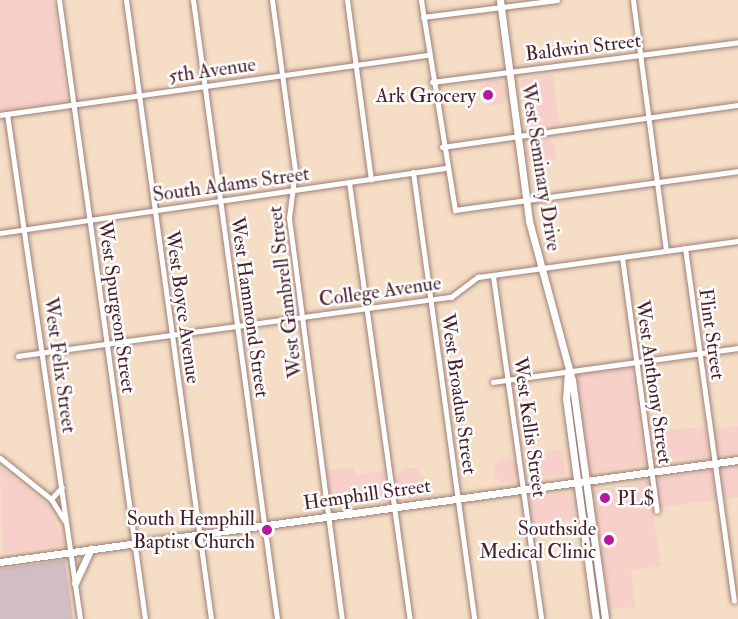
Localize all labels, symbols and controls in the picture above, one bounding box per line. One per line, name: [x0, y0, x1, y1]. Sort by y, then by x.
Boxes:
street label: Baldwin Street: [524, 28, 642, 66]
street label: 5th Avenue: [167, 52, 257, 88]
street label: West Seminary Drive: [516, 81, 566, 253]
place label: Ark Grocery: [376, 83, 476, 107]
marker: Ark Grocery: [481, 88, 495, 102]
street label: South Adams Street: [151, 161, 311, 207]
street label: West Gambrell Street: [263, 205, 307, 379]
street label: West Hammond Street: [225, 215, 275, 399]
street label: West Spurgeon Street: [93, 219, 141, 395]
street label: West Boyce Avenue: [160, 229, 206, 385]
street label: College Avenue: [317, 271, 443, 311]
street label: Flint Street: [694, 287, 730, 381]
street label: West Felix Street: [39, 296, 81, 434]
street label: West Anthony Street: [631, 299, 677, 465]
street label: West Broadus Street: [436, 312, 482, 476]
street label: West Kellis Street: [508, 355, 552, 499]
street label: Hemphill Street: [302, 473, 432, 515]
place label: PL$: [617, 486, 655, 510]
marker: PL$: [598, 491, 612, 505]
place label: South Hemphill Baptist Church: [127, 506, 255, 553]
place label: Southside Medical Clinic: [479, 516, 596, 563]
marker: South Hemphill Baptist Church: [260, 523, 274, 537]
marker: Southside Medical Clinic: [600, 531, 618, 549]

